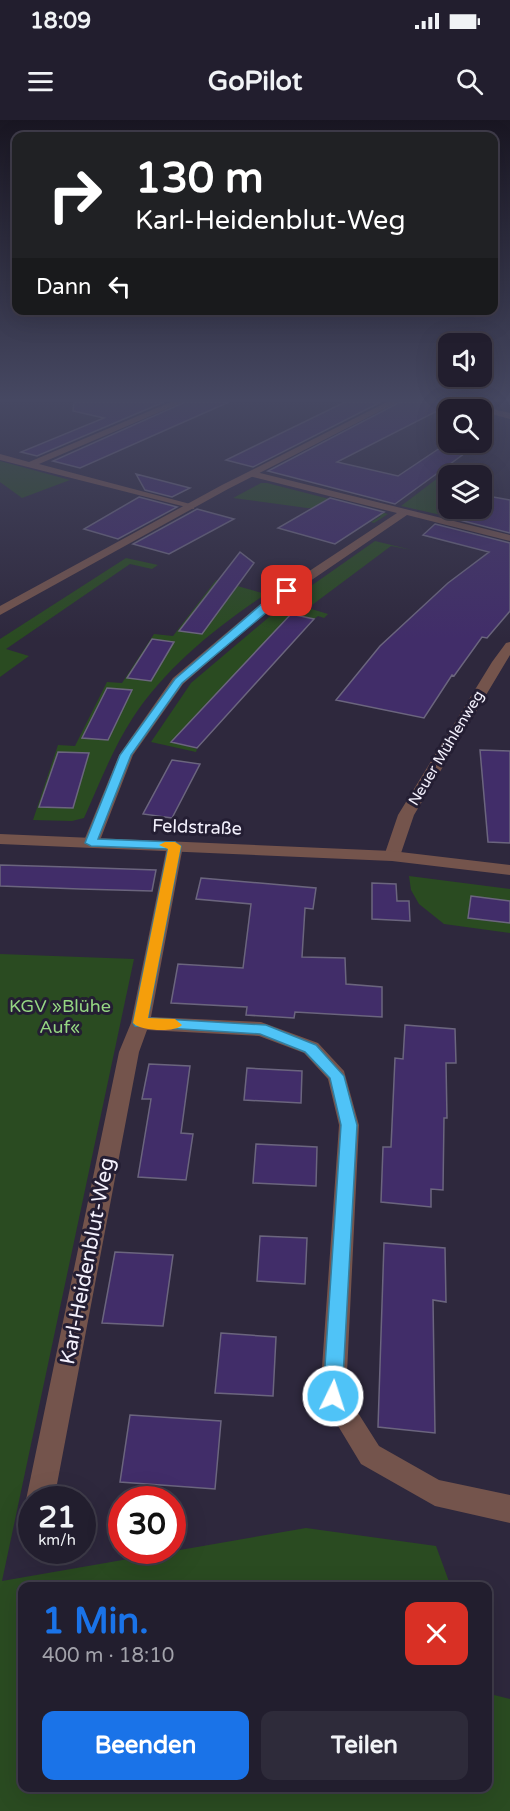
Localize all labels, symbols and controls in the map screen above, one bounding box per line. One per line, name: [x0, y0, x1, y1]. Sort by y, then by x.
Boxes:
text: 18:09: [30, 8, 91, 34]
icon: menu: [24, 65, 57, 98]
text: GoPilot: [208, 65, 302, 98]
icon: search: [453, 65, 486, 98]
text: 130 m: [135, 153, 264, 204]
icon: right: [36, 156, 114, 234]
text: Karl-Heidenblut-Weg: [135, 204, 405, 237]
icon: left: [103, 270, 136, 303]
text: Dann: [36, 274, 91, 300]
map controls: [438, 333, 492, 519]
button: sound: [438, 333, 492, 387]
button: search: [438, 399, 492, 453]
button: layers: [438, 465, 492, 519]
pin: [261, 565, 312, 616]
icon: arrive: [270, 574, 303, 607]
street label: Neuer Mühlenweg: [405, 687, 487, 809]
street label: Feldstraße: [152, 814, 242, 840]
park label: KGV »Blühe Auf«: [9, 995, 111, 1038]
street label: Karl-Heidenblut-Weg: [55, 1155, 120, 1367]
position arrow: [301, 1364, 365, 1428]
speed limit sign: 30: [108, 1486, 186, 1564]
text: 21: [38, 1499, 76, 1536]
text: km/h: [38, 1531, 76, 1549]
text: 1 Min.: [42, 1600, 149, 1643]
button: close: [405, 1602, 468, 1665]
text: 400 m · 18:10: [42, 1644, 174, 1668]
button: Beenden: [42, 1711, 249, 1780]
button: Teilen: [261, 1711, 468, 1780]

